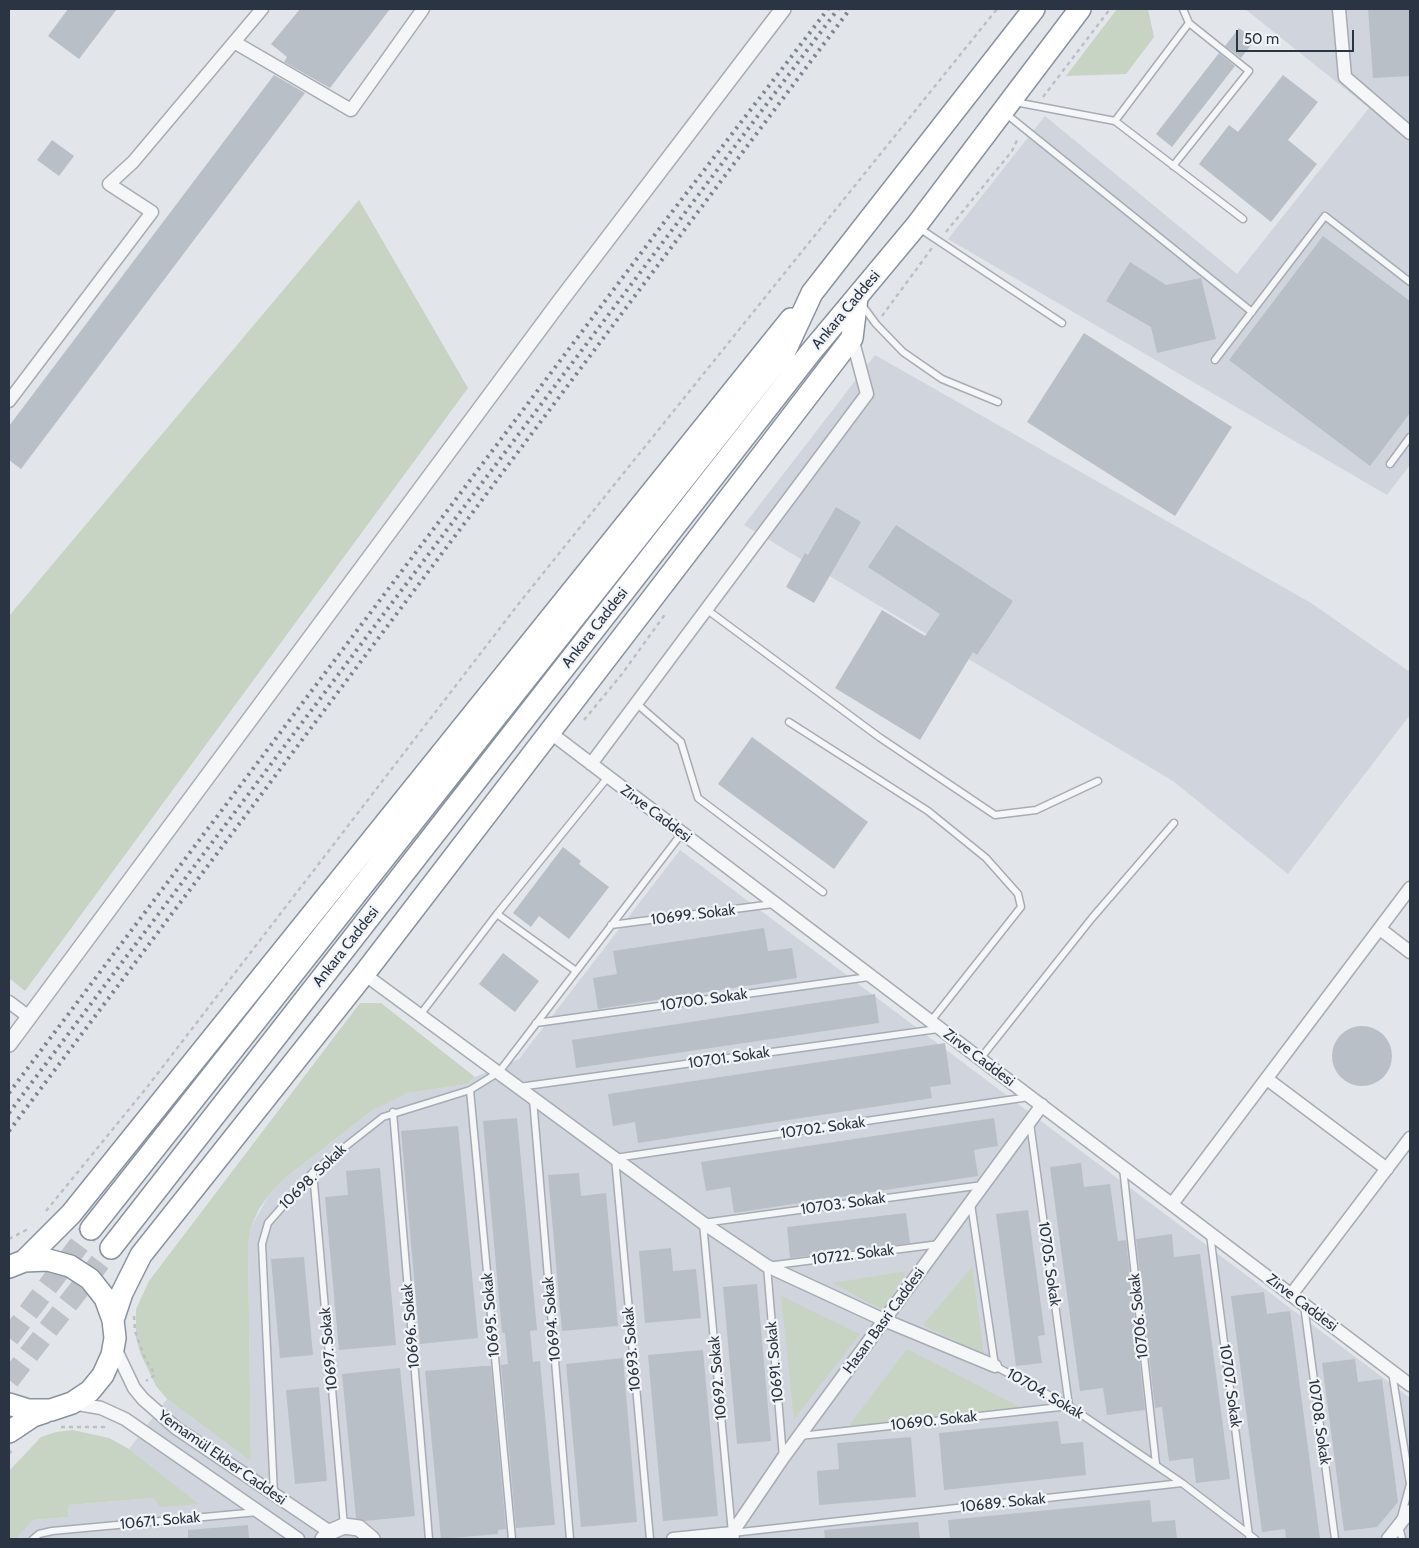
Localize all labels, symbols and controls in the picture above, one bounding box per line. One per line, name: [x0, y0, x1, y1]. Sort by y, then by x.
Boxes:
scale bar: [1239, 20, 1356, 52]
text: 50 m: [1244, 30, 1279, 48]
street label: Ankara Caddesi: [808, 267, 884, 353]
street label: Ankara Caddesi: [558, 584, 632, 672]
street label: Zirve Caddesi: [617, 781, 695, 847]
street label: 10699. Sokak: [650, 901, 736, 929]
street label: Ankara Caddesi: [309, 903, 383, 991]
street label: 10700. Sokak: [660, 985, 748, 1015]
street label: Zirve Caddesi: [940, 1025, 1018, 1091]
street label: 10701. Sokak: [687, 1043, 771, 1073]
street label: 10702. Sokak: [780, 1113, 866, 1143]
street label: 10698. Sokak: [276, 1141, 350, 1213]
street label: 10703. Sokak: [800, 1189, 886, 1219]
street label: 10705. Sokak: [1034, 1221, 1064, 1307]
street label: 10722. Sokak: [811, 1241, 895, 1269]
street label: Hasan Basri Caddesi: [840, 1264, 928, 1378]
street label: Zirve Caddesi: [1263, 1270, 1341, 1336]
street label: 10695. Sokak: [478, 1272, 504, 1358]
street label: 10706. Sokak: [1126, 1272, 1152, 1360]
street label: 10694. Sokak: [539, 1276, 565, 1362]
street label: 10696. Sokak: [398, 1283, 424, 1369]
street label: 10693. Sokak: [619, 1306, 645, 1392]
street label: 10697. Sokak: [316, 1307, 342, 1391]
street label: 10691. Sokak: [762, 1321, 788, 1403]
street label: 10692. Sokak: [705, 1335, 731, 1421]
street label: 10707. Sokak: [1215, 1343, 1245, 1429]
street label: 10704. Sokak: [1003, 1365, 1087, 1423]
street label: 10708. Sokak: [1304, 1378, 1334, 1466]
street label: Yemamül Ekber Caddesi: [154, 1407, 290, 1509]
street label: 10690. Sokak: [890, 1408, 978, 1434]
street label: 10689. Sokak: [960, 1490, 1046, 1516]
street label: 10671. Sokak: [119, 1509, 201, 1533]

